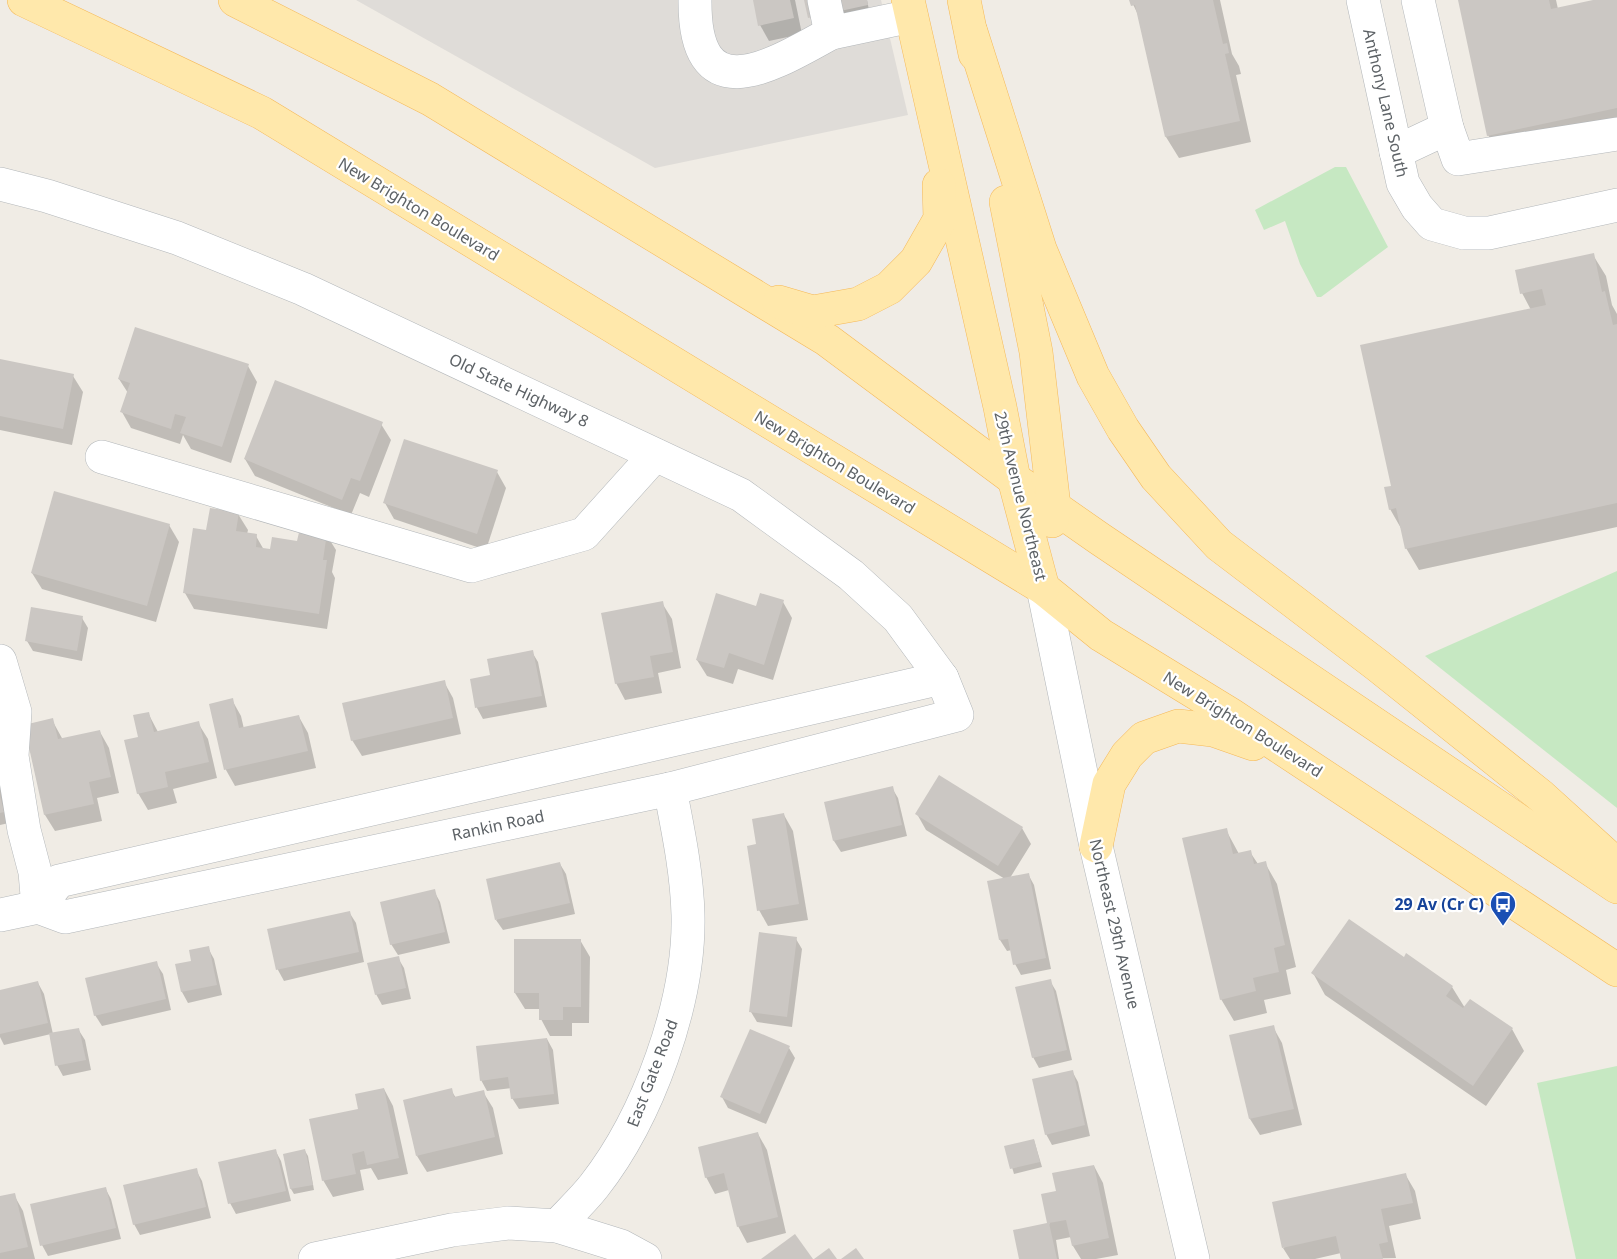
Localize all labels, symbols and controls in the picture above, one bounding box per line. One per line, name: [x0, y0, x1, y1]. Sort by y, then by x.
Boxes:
street label: Anthony Lane South: [1358, 26, 1414, 180]
street label: New Brighton Boulevard: [334, 152, 504, 266]
street label: Old State Highway 8: [446, 348, 592, 432]
street label: New Brighton Boulevard: [750, 405, 920, 519]
street label: 29th Avenue Northeast: [989, 409, 1053, 583]
street label: New Brighton Boulevard: [1159, 666, 1327, 782]
street label: Rankin Road: [450, 804, 546, 846]
street label: Northeast 29th Avenue: [1085, 837, 1145, 1011]
bus stop icon: 29 Av (Cr C): [1488, 889, 1518, 927]
place label: 29 Av (Cr C): [1394, 893, 1484, 915]
street label: East Gate Road: [621, 1016, 683, 1130]

